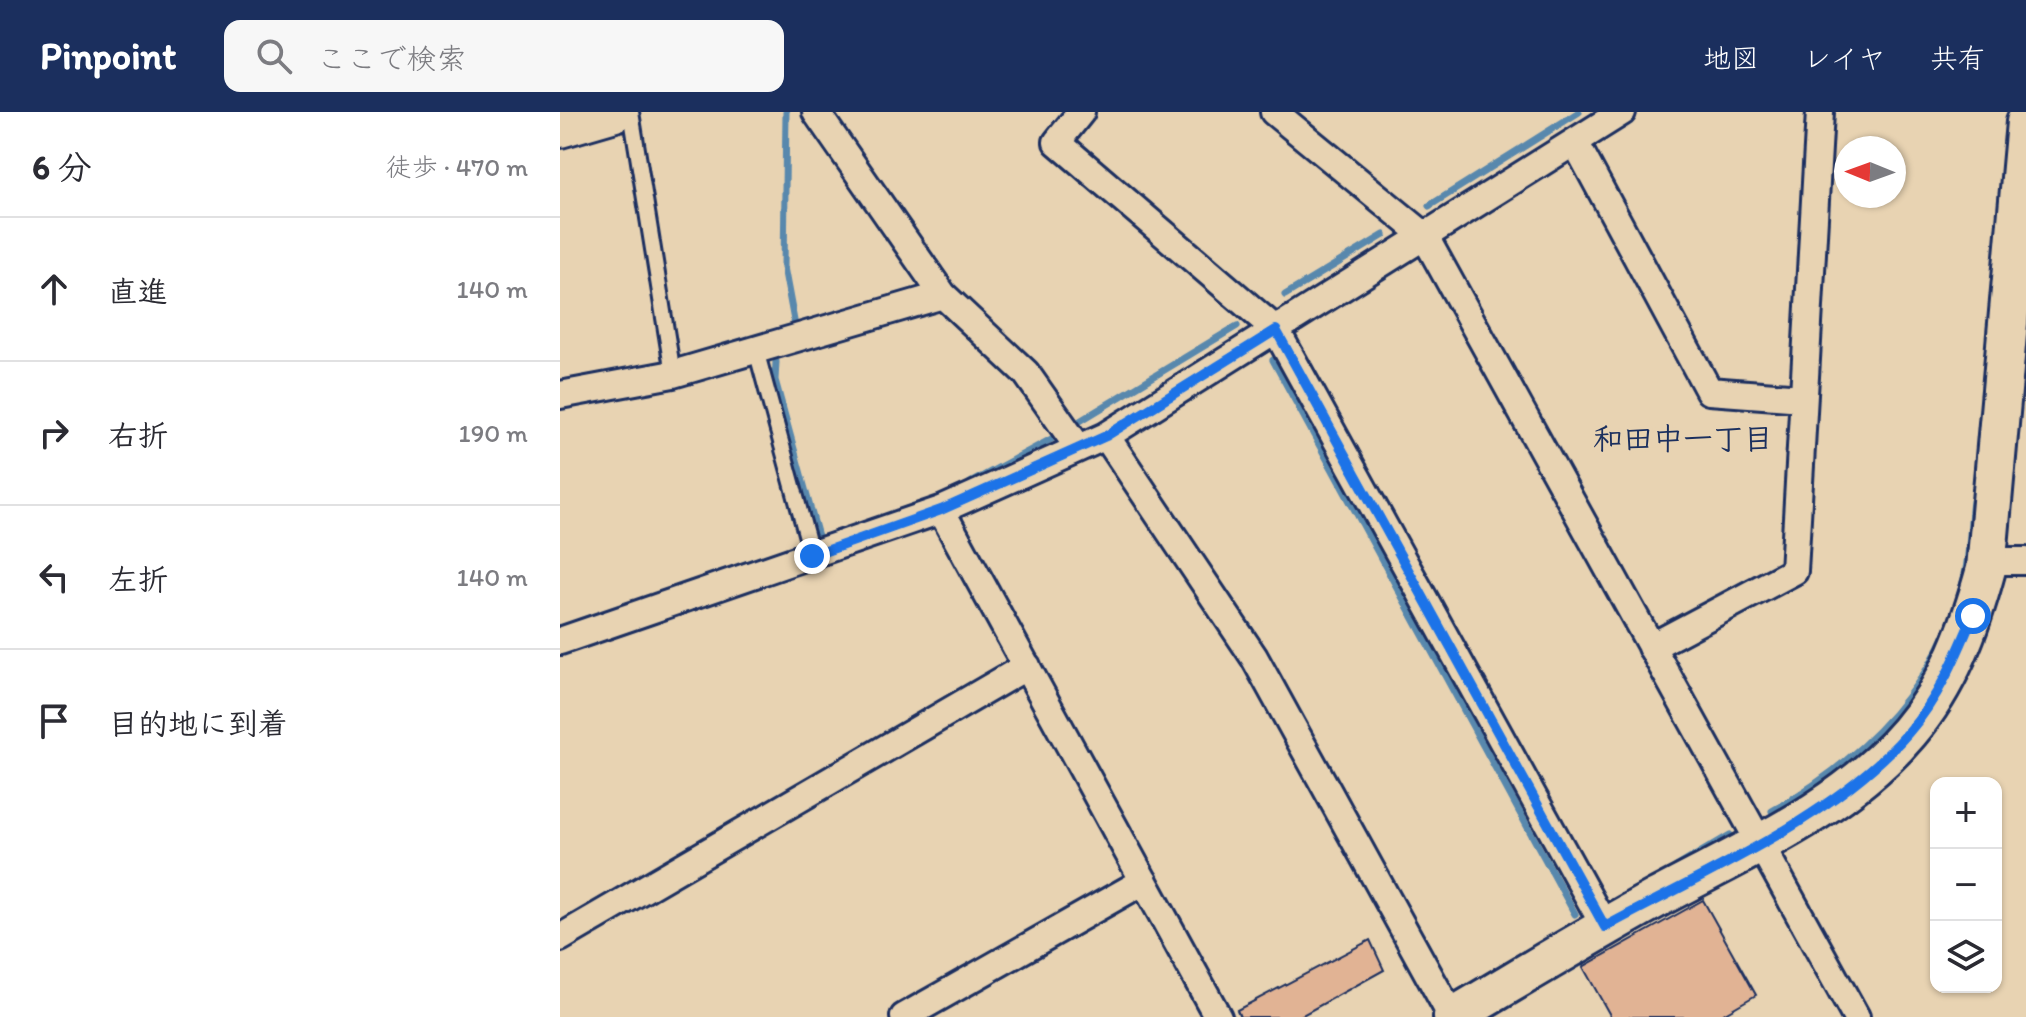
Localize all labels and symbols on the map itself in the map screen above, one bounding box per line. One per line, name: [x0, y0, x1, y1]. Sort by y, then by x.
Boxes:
north arrow: [1834, 136, 1906, 208]
district label: 和田中一丁目: [1593, 420, 1773, 457]
route end: [794, 538, 830, 574]
route start: [1955, 598, 1991, 634]

